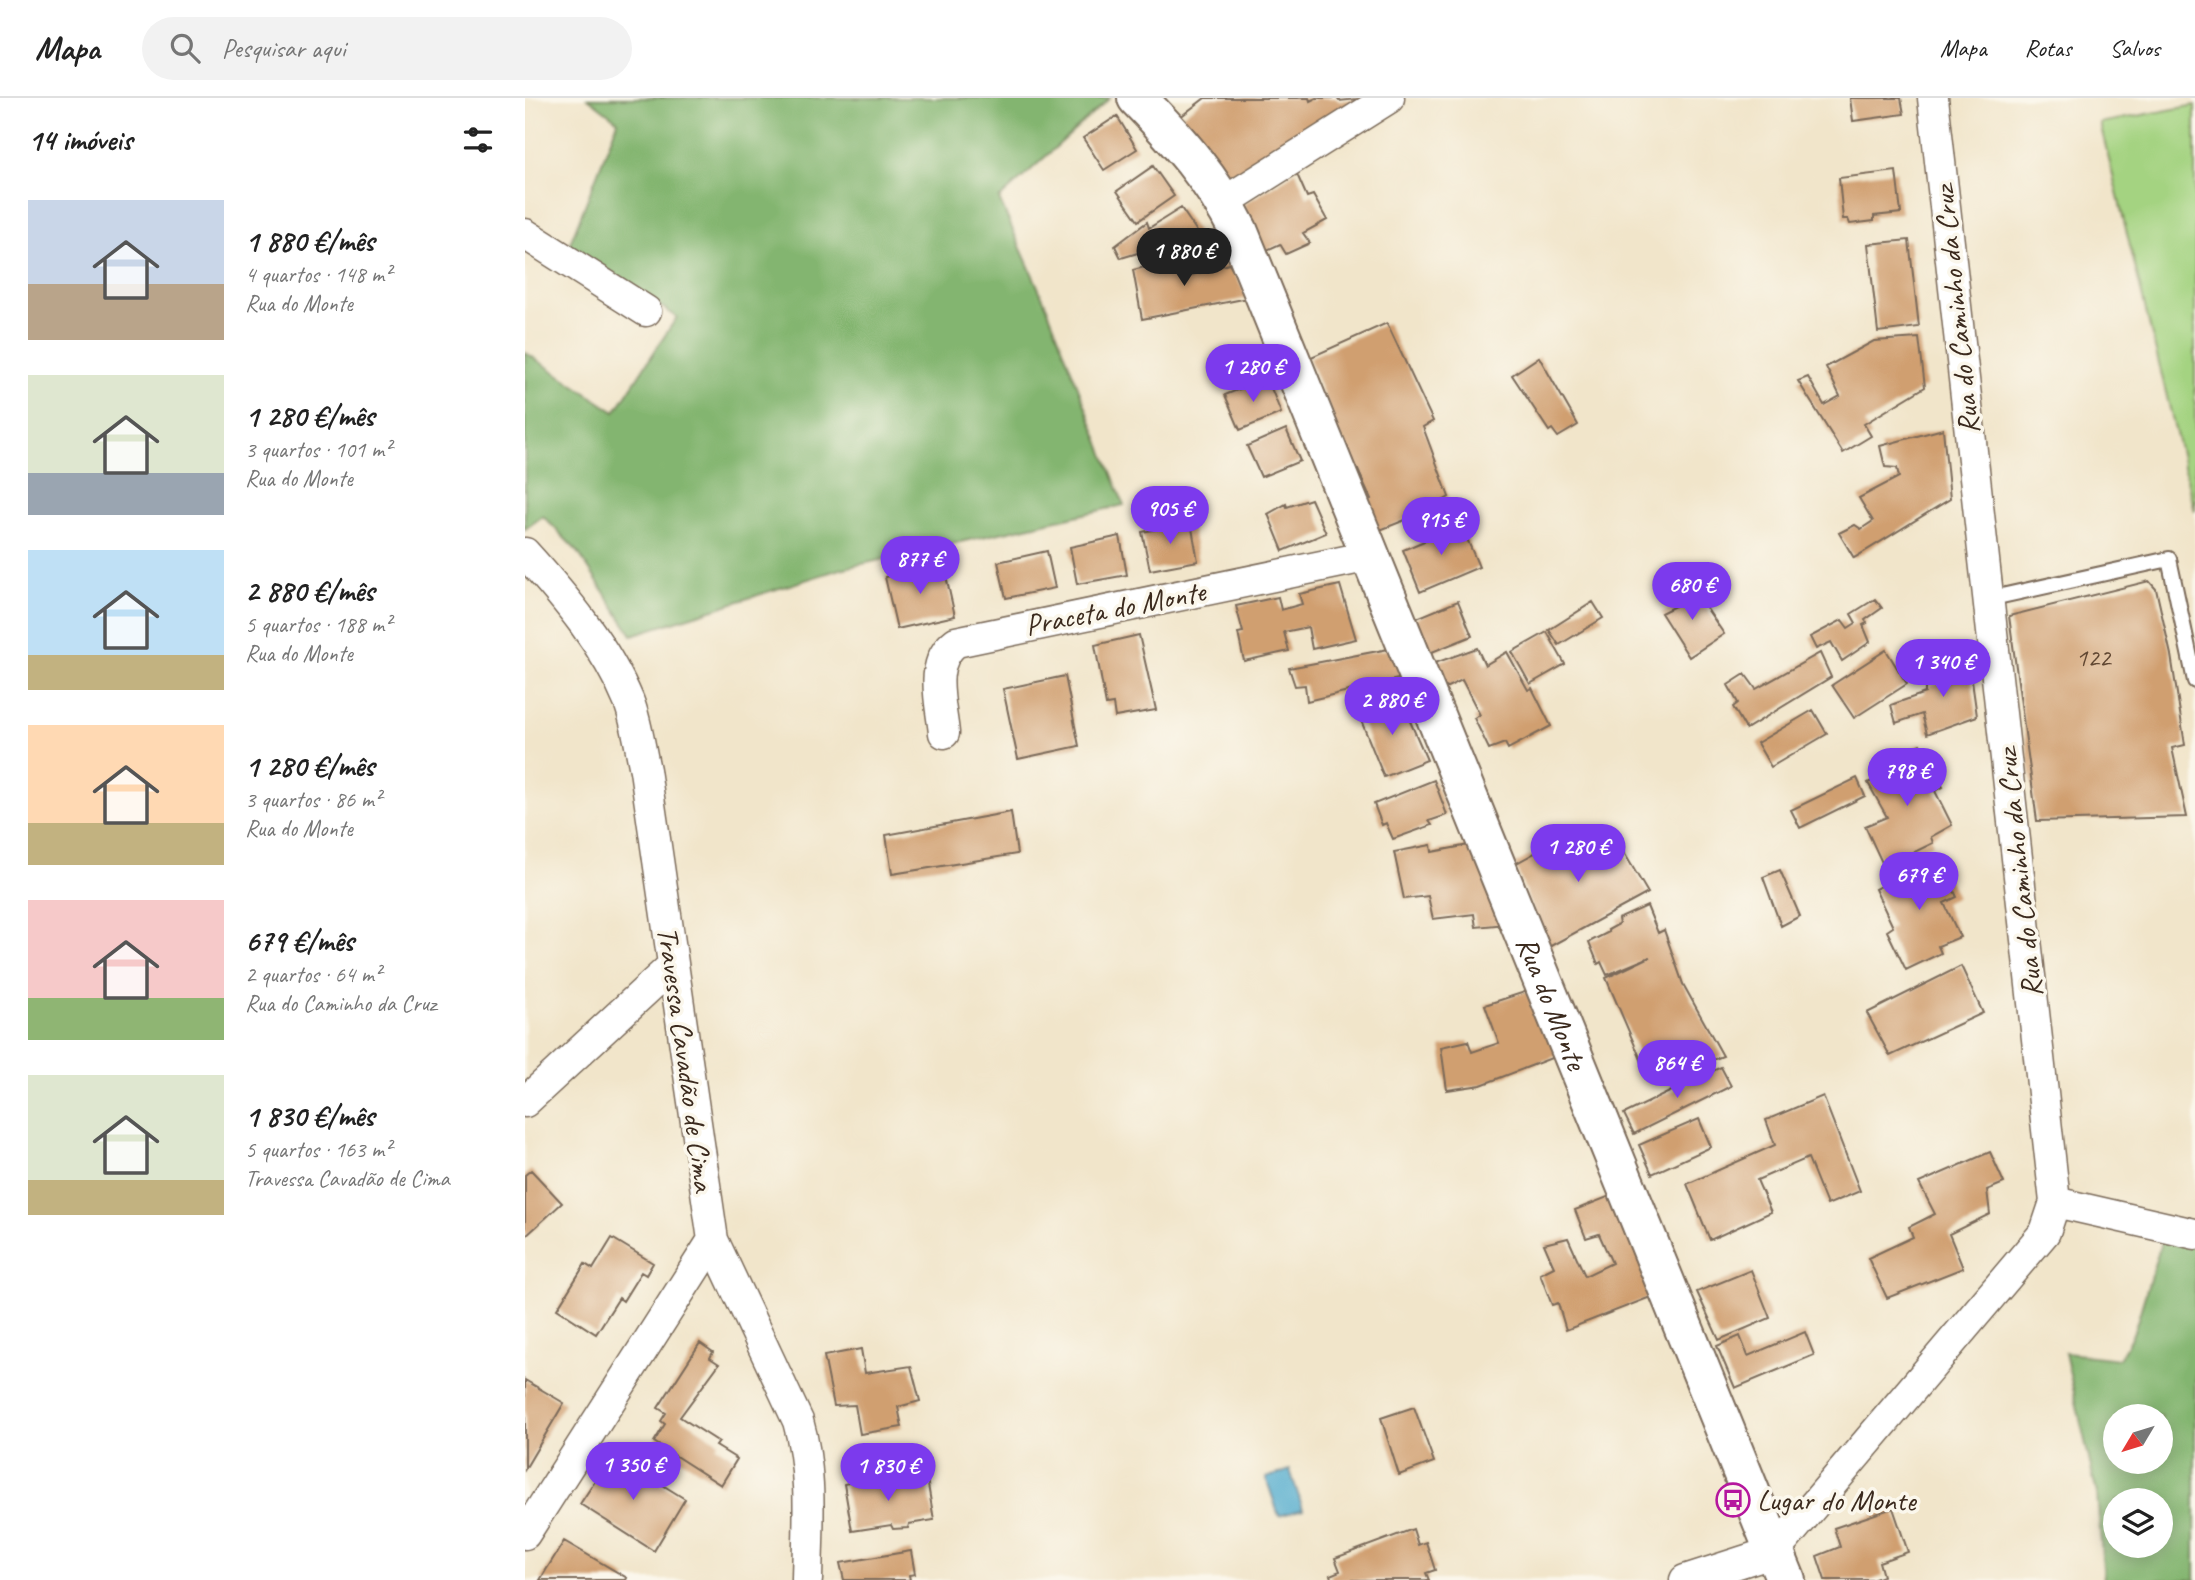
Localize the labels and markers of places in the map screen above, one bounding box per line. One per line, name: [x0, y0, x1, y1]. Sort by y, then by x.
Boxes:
pin: 1 880 €: [1119, 228, 1249, 288]
pin: 1 280 €: [1188, 344, 1318, 404]
pin: 905 €: [1121, 486, 1219, 546]
pin: 915 €: [1392, 498, 1490, 557]
pin: 877 €: [871, 536, 969, 596]
pin: 680 €: [1643, 562, 1741, 622]
pin: 1 340 €: [1878, 640, 2008, 699]
pin: 2 880 €: [1327, 678, 1457, 737]
pin: 798 €: [1858, 748, 1956, 808]
pin: 1 280 €: [1513, 824, 1643, 884]
pin: 679 €: [1870, 852, 1968, 912]
pin: 864 €: [1628, 1040, 1726, 1100]
pin: 1 350 €: [568, 1442, 698, 1502]
pin: 1 830 €: [823, 1444, 953, 1503]
bus stop icon: Lugar do Monte: [1714, 1481, 1752, 1519]
place label: Lugar do Monte: [1757, 1481, 1918, 1519]

